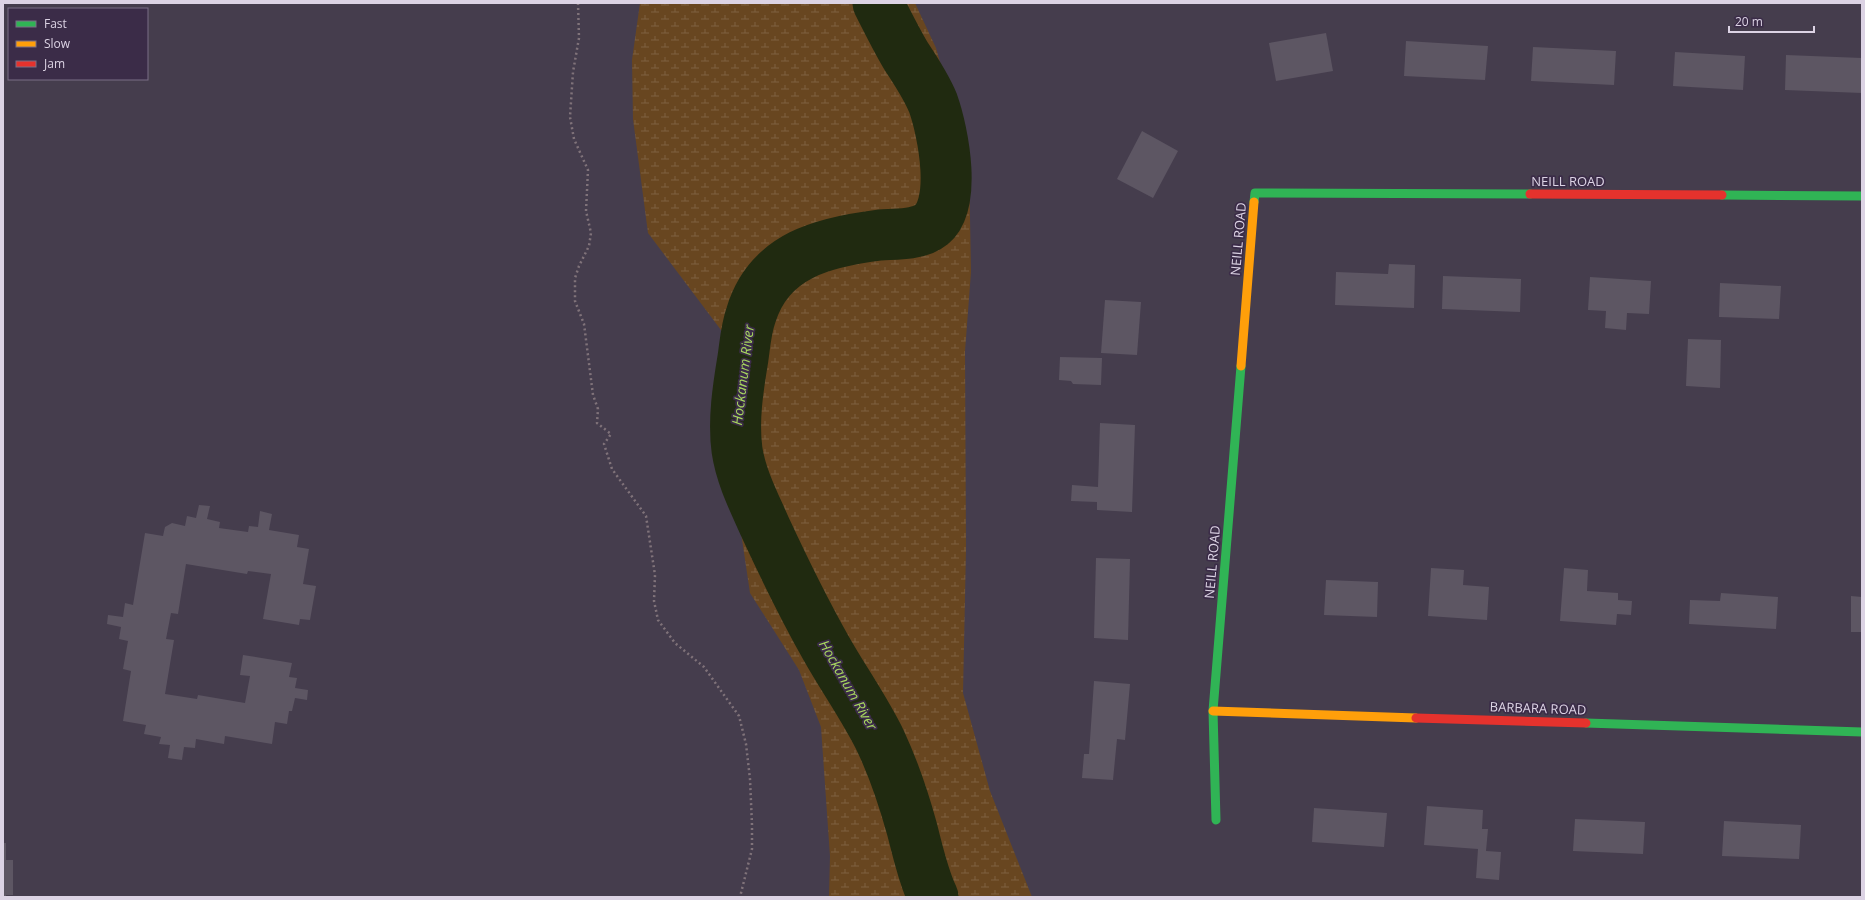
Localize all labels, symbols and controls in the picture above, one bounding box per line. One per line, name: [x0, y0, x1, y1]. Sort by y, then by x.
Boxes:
legend: [8, 8, 148, 80]
scale bar: [1729, 8, 1814, 34]
text: 20 m: [1735, 13, 1763, 30]
text: Fast: [44, 15, 67, 32]
text: Slow: [44, 35, 71, 52]
text: Jam: [43, 55, 65, 72]
street label: NEILL ROAD: [1531, 172, 1605, 190]
street label: NEILL ROAD: [1226, 202, 1250, 276]
water label: Hockanum River: [727, 323, 758, 426]
street label: NEILL ROAD: [1200, 525, 1224, 599]
water label: Hockanum River: [815, 636, 882, 734]
street label: BARBARA ROAD: [1489, 697, 1587, 719]

